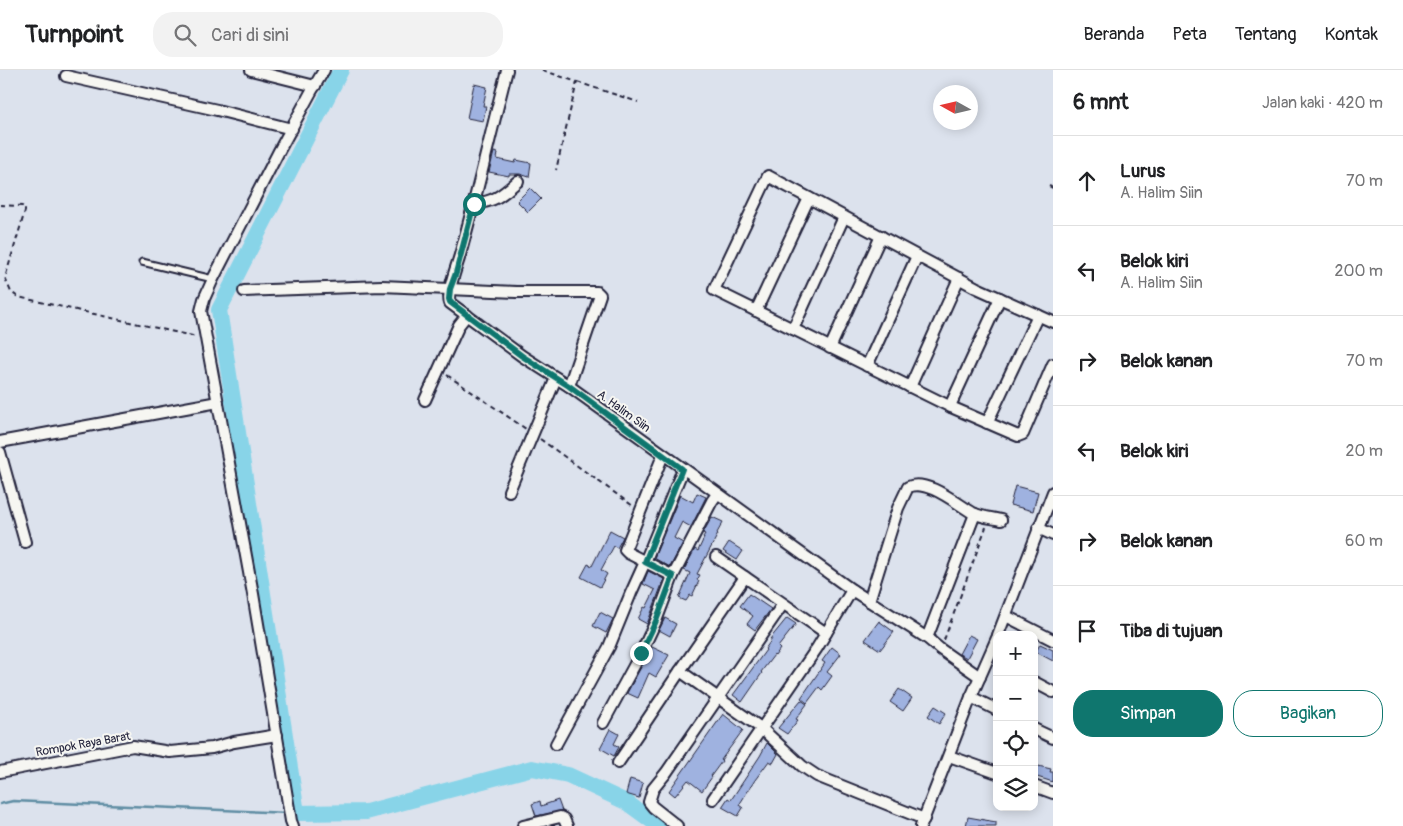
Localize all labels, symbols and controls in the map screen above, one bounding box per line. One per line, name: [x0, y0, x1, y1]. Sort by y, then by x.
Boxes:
search box: [153, 12, 503, 57]
text: Turnpoint: [25, 20, 123, 49]
icon: search: [171, 21, 199, 49]
text: Cari di sini: [211, 23, 289, 47]
text: Beranda: [1084, 23, 1144, 46]
text: Peta: [1172, 23, 1207, 46]
text: Tentang: [1235, 23, 1297, 46]
text: Kontak: [1325, 23, 1378, 46]
north arrow: [933, 85, 978, 130]
text: 6 mnt: [1073, 89, 1129, 116]
text: Jalan kaki · 420 m: [1262, 93, 1383, 113]
text: Lurus: [1120, 159, 1165, 183]
icon: ahead: [1073, 167, 1101, 195]
text: 70 m: [1346, 171, 1383, 191]
text: A. Halim Siin: [1120, 183, 1203, 203]
route start: [463, 193, 486, 216]
text: Belok kiri: [1120, 249, 1188, 273]
icon: left: [1073, 257, 1101, 285]
text: 200 m: [1335, 261, 1383, 281]
text: A. Halim Siin: [1120, 273, 1203, 293]
icon: right: [1073, 347, 1101, 375]
text: Belok kanan: [1120, 349, 1213, 373]
text: 70 m: [1346, 351, 1383, 371]
street label: A. Halim Siin: [594, 387, 653, 436]
icon: left: [1073, 437, 1101, 465]
text: Belok kiri: [1120, 439, 1188, 463]
text: 20 m: [1345, 441, 1383, 461]
icon: right: [1073, 527, 1101, 555]
text: Belok kanan: [1120, 529, 1213, 553]
text: 60 m: [1345, 531, 1383, 551]
icon: arrive: [1073, 617, 1101, 645]
text: Tiba di tujuan: [1120, 619, 1223, 643]
map controls: [993, 631, 1038, 811]
button: +: [993, 631, 1038, 676]
route end: [630, 642, 653, 665]
button: −: [993, 676, 1038, 721]
button: Simpan: [1073, 690, 1223, 737]
button: Bagikan: [1233, 690, 1383, 737]
button: locate: [993, 721, 1038, 766]
street label: Rompok Raya Barat: [35, 729, 132, 760]
button: layers: [993, 766, 1038, 811]

